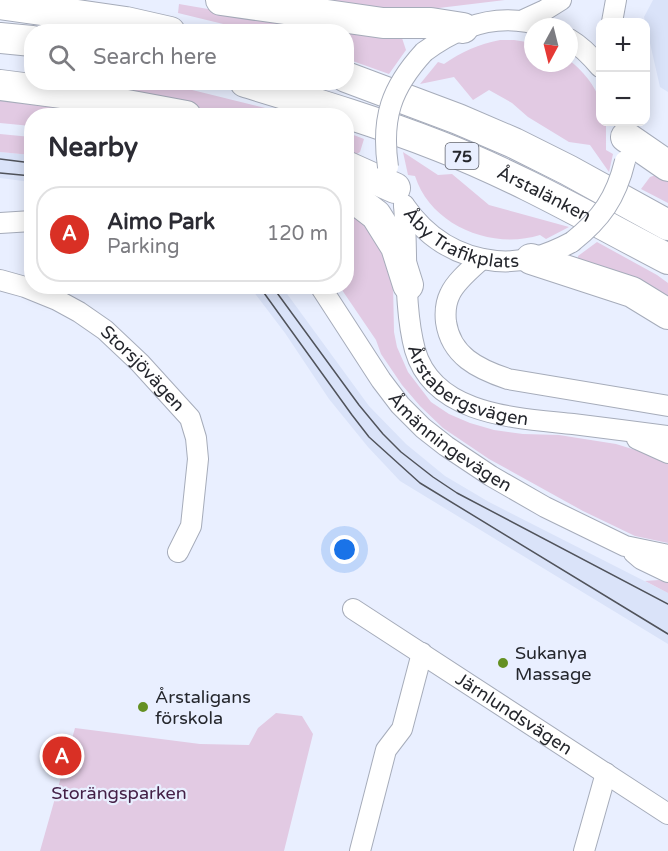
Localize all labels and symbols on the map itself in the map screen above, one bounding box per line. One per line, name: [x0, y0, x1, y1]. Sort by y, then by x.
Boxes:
north arrow: [524, 18, 578, 72]
road number: 75: [446, 143, 478, 169]
street label: Årstalänken: [494, 161, 595, 227]
street label: Åby Trafikplats: [399, 203, 520, 272]
street label: Storsjövägen: [96, 321, 189, 416]
street label: Årstabergsvägen: [403, 342, 530, 430]
street label: Åmänningevägen: [383, 388, 516, 497]
your location: [330, 535, 359, 564]
place label: Sukanya Massage: [515, 642, 591, 685]
marker: Sukanya Massage: [496, 656, 510, 670]
street label: Järnlundsvägen: [451, 668, 576, 760]
place label: Årstaligans förskola: [155, 686, 251, 729]
marker: Årstaligans förskola: [136, 700, 150, 714]
pin: A: [42, 734, 82, 778]
park label: Storängsparken: [51, 782, 187, 804]

